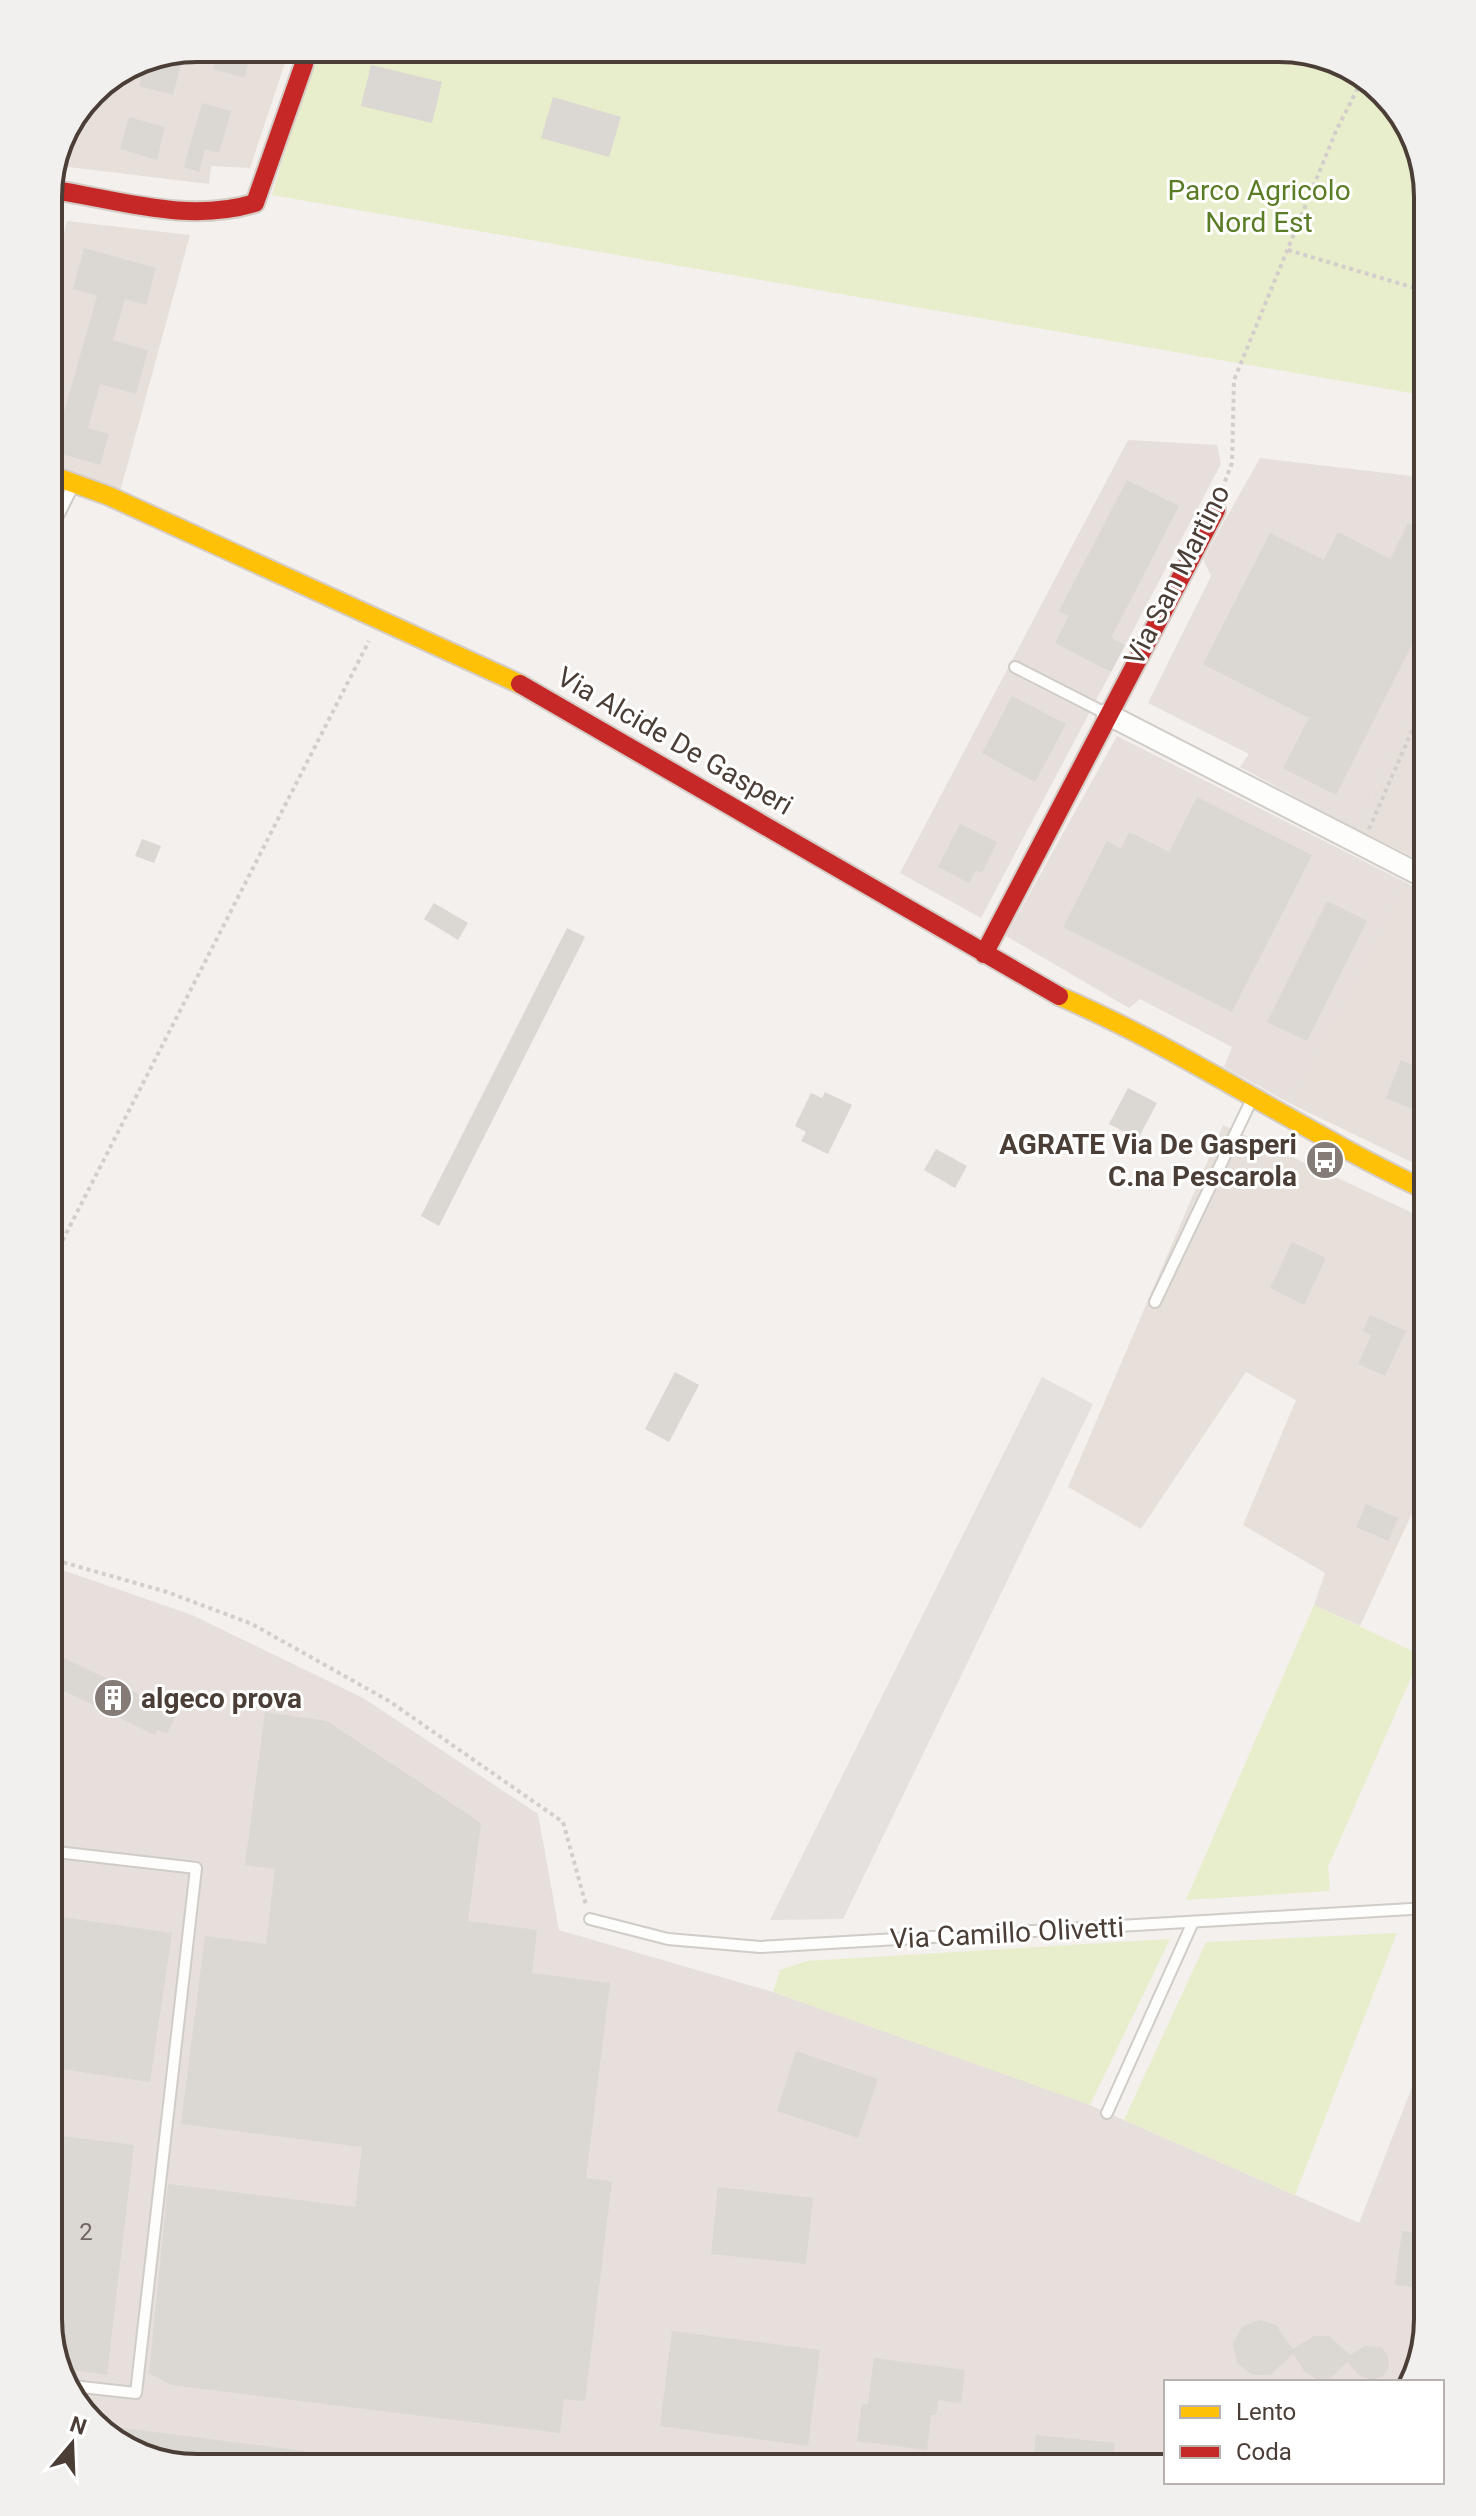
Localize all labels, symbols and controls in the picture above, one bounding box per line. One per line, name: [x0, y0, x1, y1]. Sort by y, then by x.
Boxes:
park label: Parco Agricolo Nord Est: [1167, 174, 1351, 239]
street label: Via San Martino: [1117, 479, 1237, 671]
street label: Via Alcide De Gasperi: [551, 660, 799, 822]
place label: AGRATE Via De Gasperi C.na Pescarola: [999, 1128, 1297, 1193]
bus stop icon: AGRATE Via De Gasperi C.na Pescarola: [1304, 1139, 1346, 1181]
building icon: algeco prova: [92, 1677, 134, 1719]
place label: algeco prova: [141, 1682, 302, 1715]
street label: Via Camillo Olivetti: [889, 1910, 1125, 1956]
house number: 2: [79, 2218, 93, 2246]
legend: [1164, 2380, 1444, 2484]
text: Lento: [1236, 2398, 1296, 2426]
north arrow: [32, 2404, 112, 2484]
text: N: [67, 2411, 90, 2440]
text: Coda: [1236, 2438, 1292, 2466]

